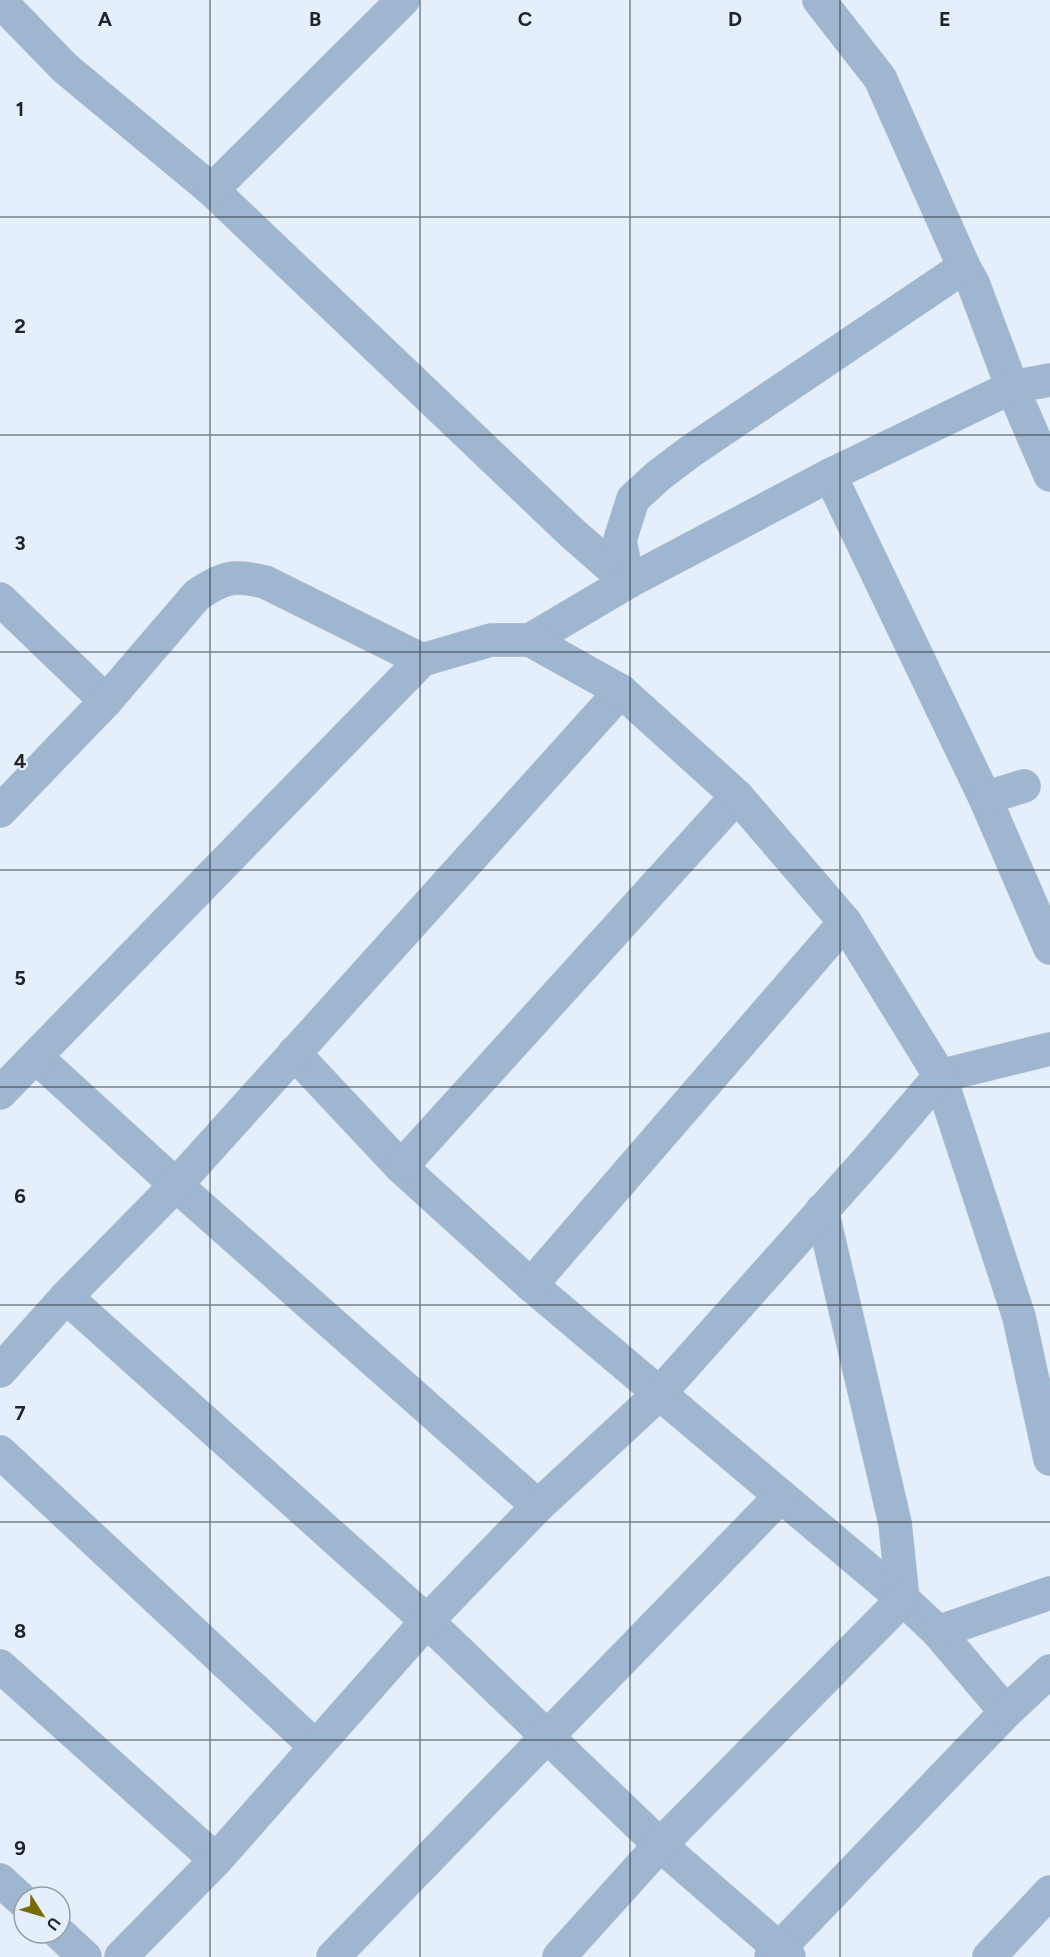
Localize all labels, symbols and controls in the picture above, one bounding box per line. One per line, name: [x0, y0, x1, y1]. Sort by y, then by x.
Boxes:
text: A: [98, 7, 113, 31]
text: B: [309, 7, 321, 31]
text: C: [518, 7, 532, 31]
text: D: [728, 7, 742, 31]
text: E: [939, 7, 951, 31]
text: 1: [16, 97, 24, 121]
text: 2: [14, 314, 26, 338]
text: 3: [14, 531, 26, 555]
text: 4: [14, 749, 27, 773]
text: 5: [14, 966, 26, 990]
text: 6: [14, 1184, 26, 1208]
text: 7: [14, 1401, 26, 1425]
text: 8: [14, 1619, 26, 1643]
text: 9: [14, 1836, 26, 1860]
north arrow: [12, 1885, 72, 1945]
text: U: [43, 1914, 65, 1934]

